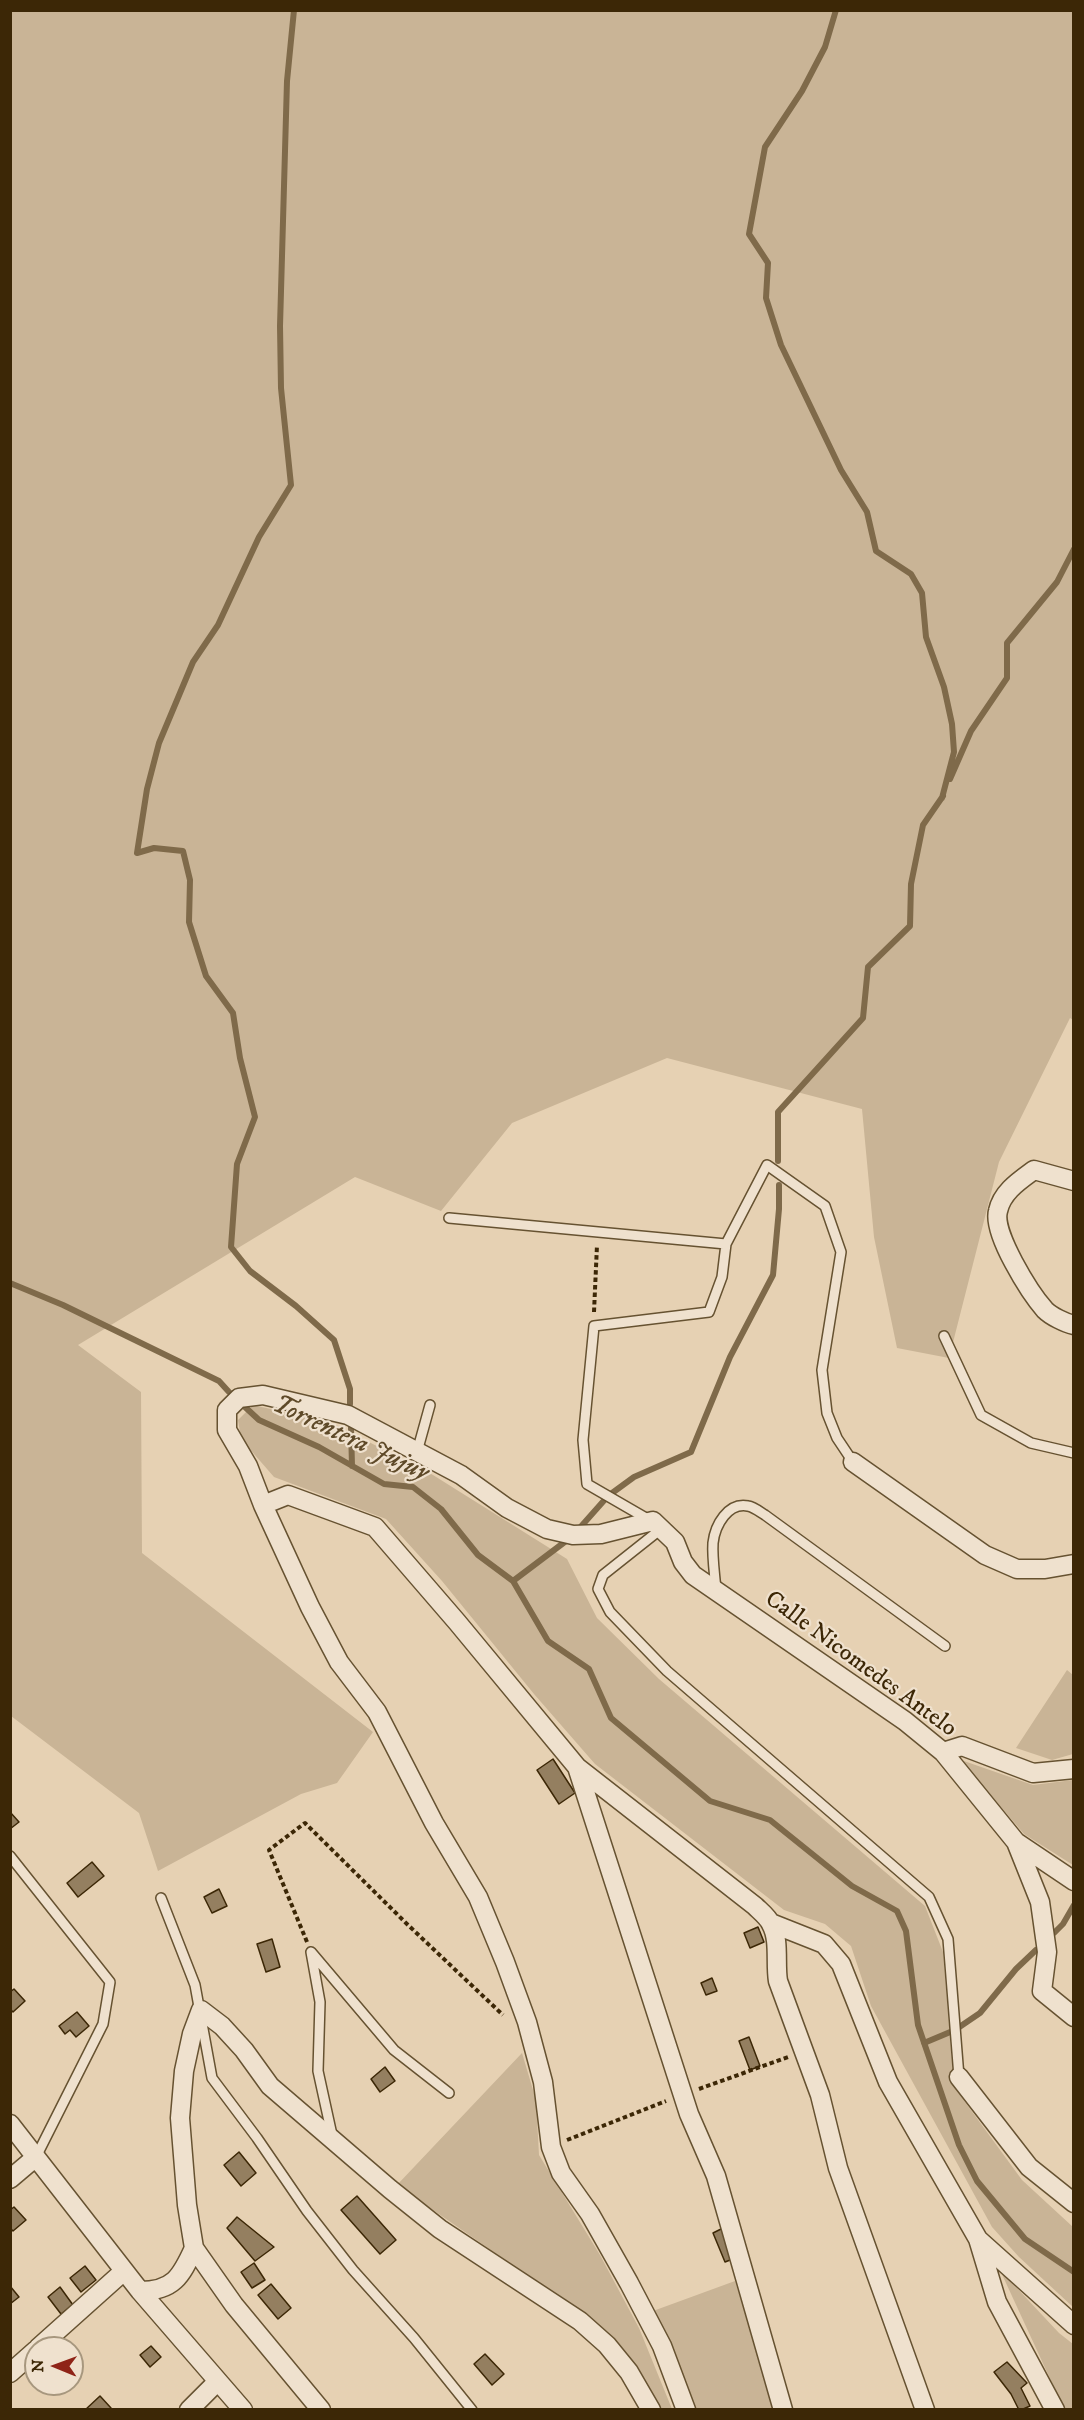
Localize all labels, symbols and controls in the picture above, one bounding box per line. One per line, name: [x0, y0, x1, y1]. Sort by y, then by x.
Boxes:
water label: Torrentera Jujuy: [267, 1390, 433, 1490]
street label: Calle Nicomedes Antelo: [759, 1586, 961, 1744]
north arrow: [24, 2336, 84, 2396]
text: N: [28, 2359, 48, 2372]

